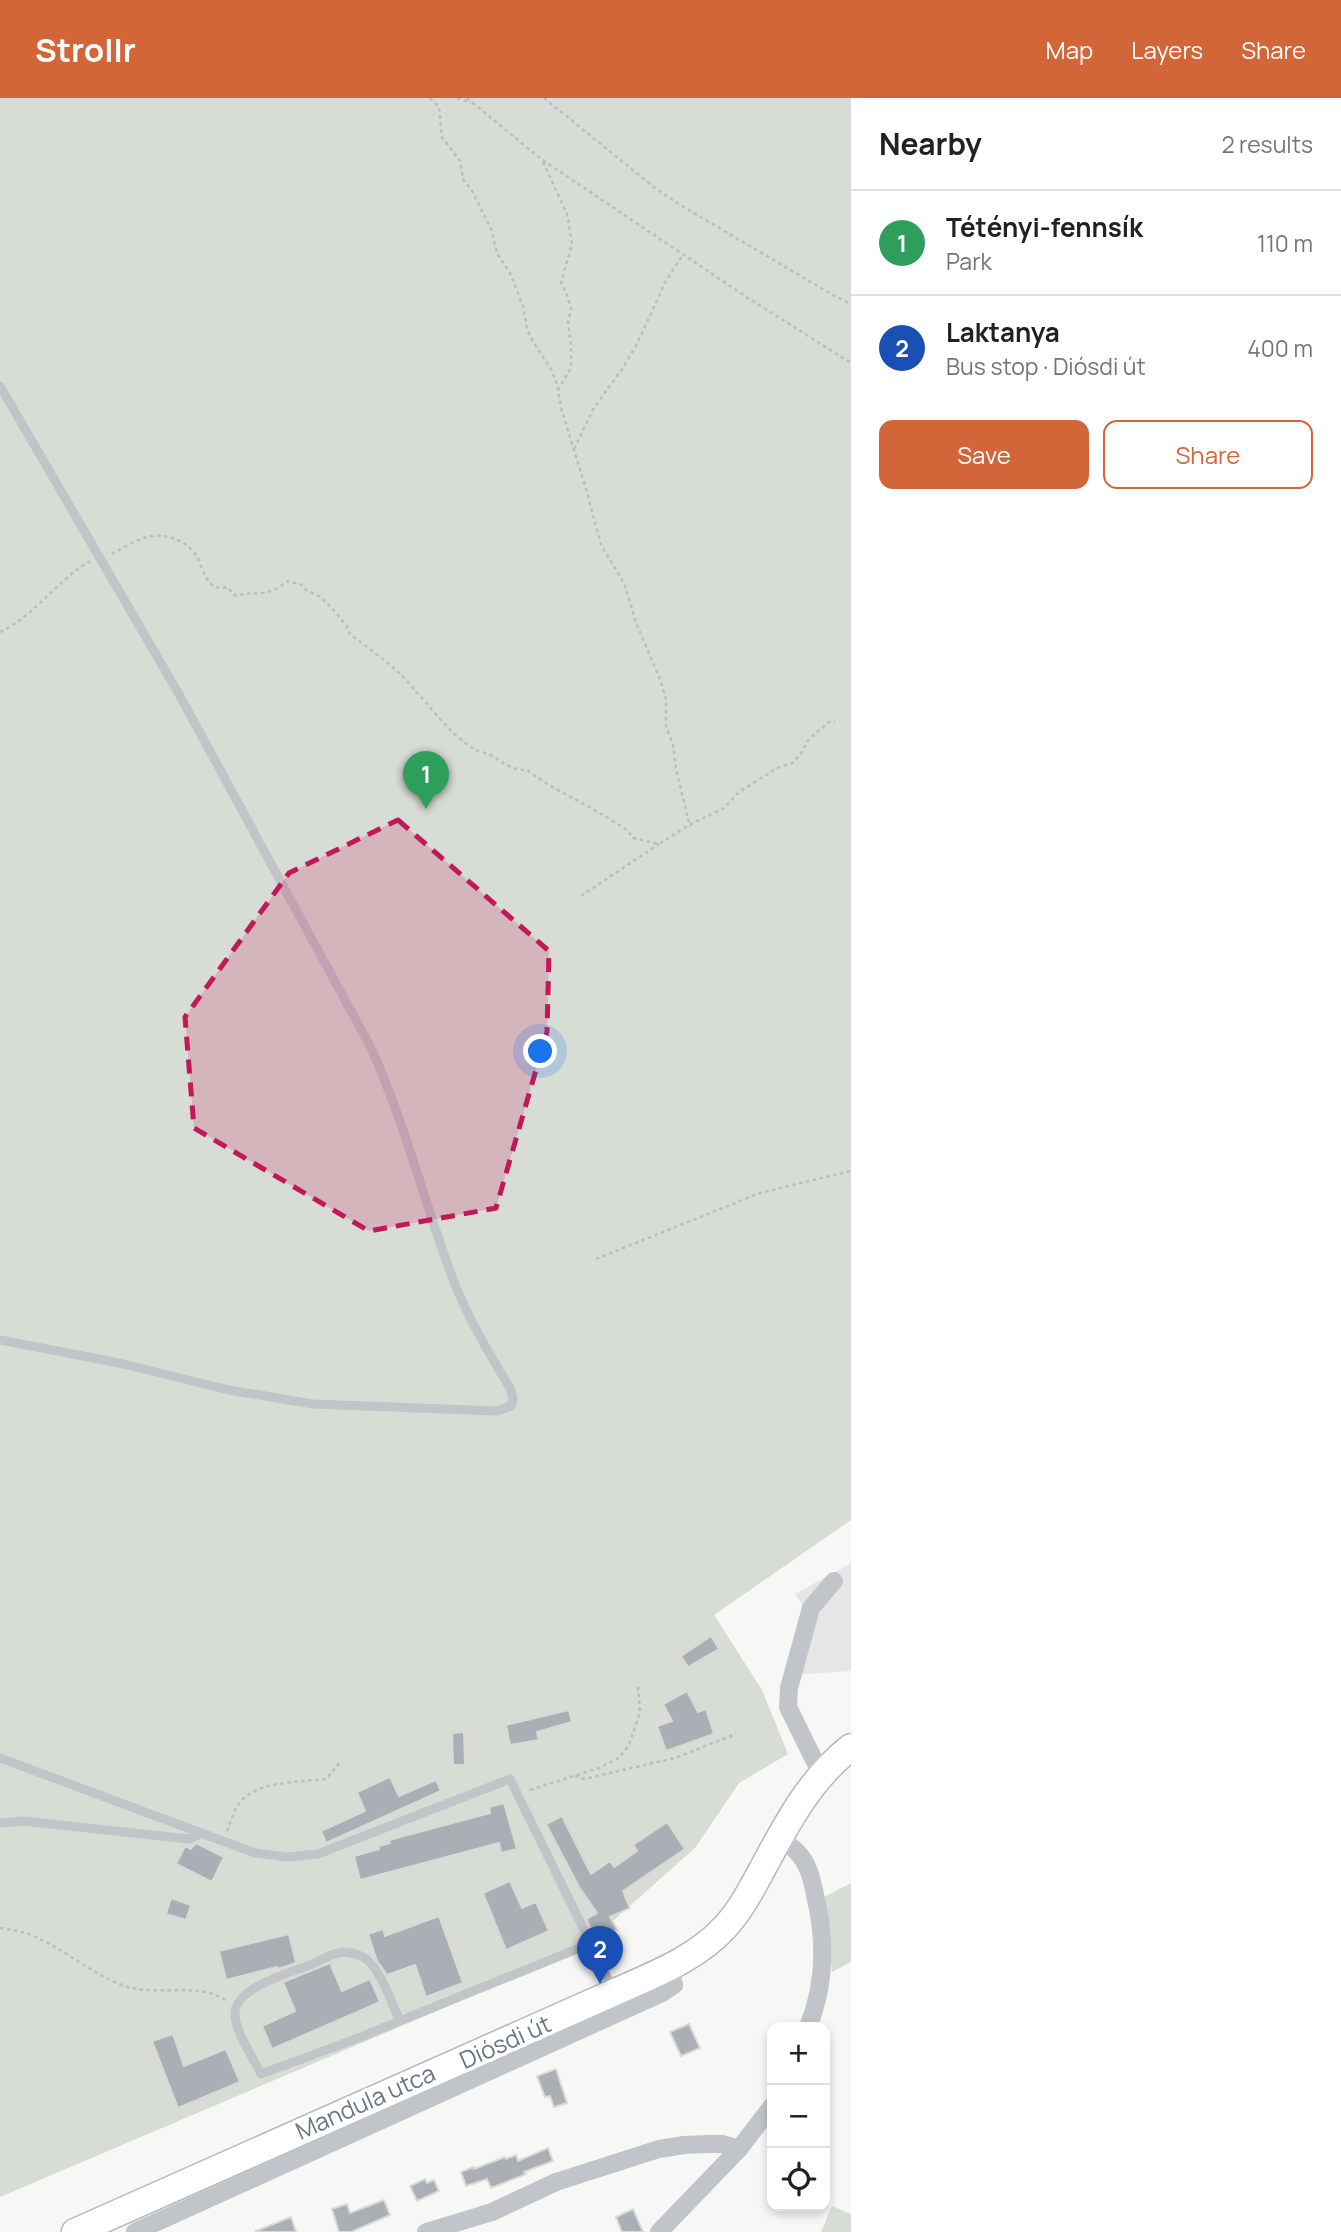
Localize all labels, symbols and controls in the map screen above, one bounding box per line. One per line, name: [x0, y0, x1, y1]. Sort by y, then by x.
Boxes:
text: Strollr: [35, 27, 136, 72]
text: Map: [1046, 33, 1093, 66]
text: Layers: [1131, 33, 1203, 66]
text: Share: [1241, 33, 1306, 66]
text: Nearby: [879, 123, 982, 164]
text: 2 results: [1221, 128, 1313, 160]
text: Tétényi-fennsík: [946, 209, 1143, 245]
text: 1: [897, 227, 907, 259]
text: 110 m: [1257, 227, 1313, 259]
text: Park: [946, 245, 992, 277]
text: Laktanya: [946, 314, 1060, 350]
text: 2: [895, 332, 909, 364]
text: 400 m: [1247, 332, 1313, 364]
text: Bus stop · Diósdi út: [946, 350, 1146, 382]
button: Save: [879, 420, 1089, 489]
button: Share: [1103, 420, 1313, 489]
pin: 1: [403, 751, 449, 809]
your location: [523, 1034, 557, 1068]
pin: 2: [577, 1926, 623, 1984]
street label: Diósdi út: [454, 2006, 556, 2076]
map controls: [767, 2022, 830, 2211]
button: +: [767, 2022, 830, 2085]
street label: Mandula utca: [290, 2055, 440, 2147]
button: −: [767, 2085, 830, 2148]
button: locate: [767, 2148, 830, 2211]

